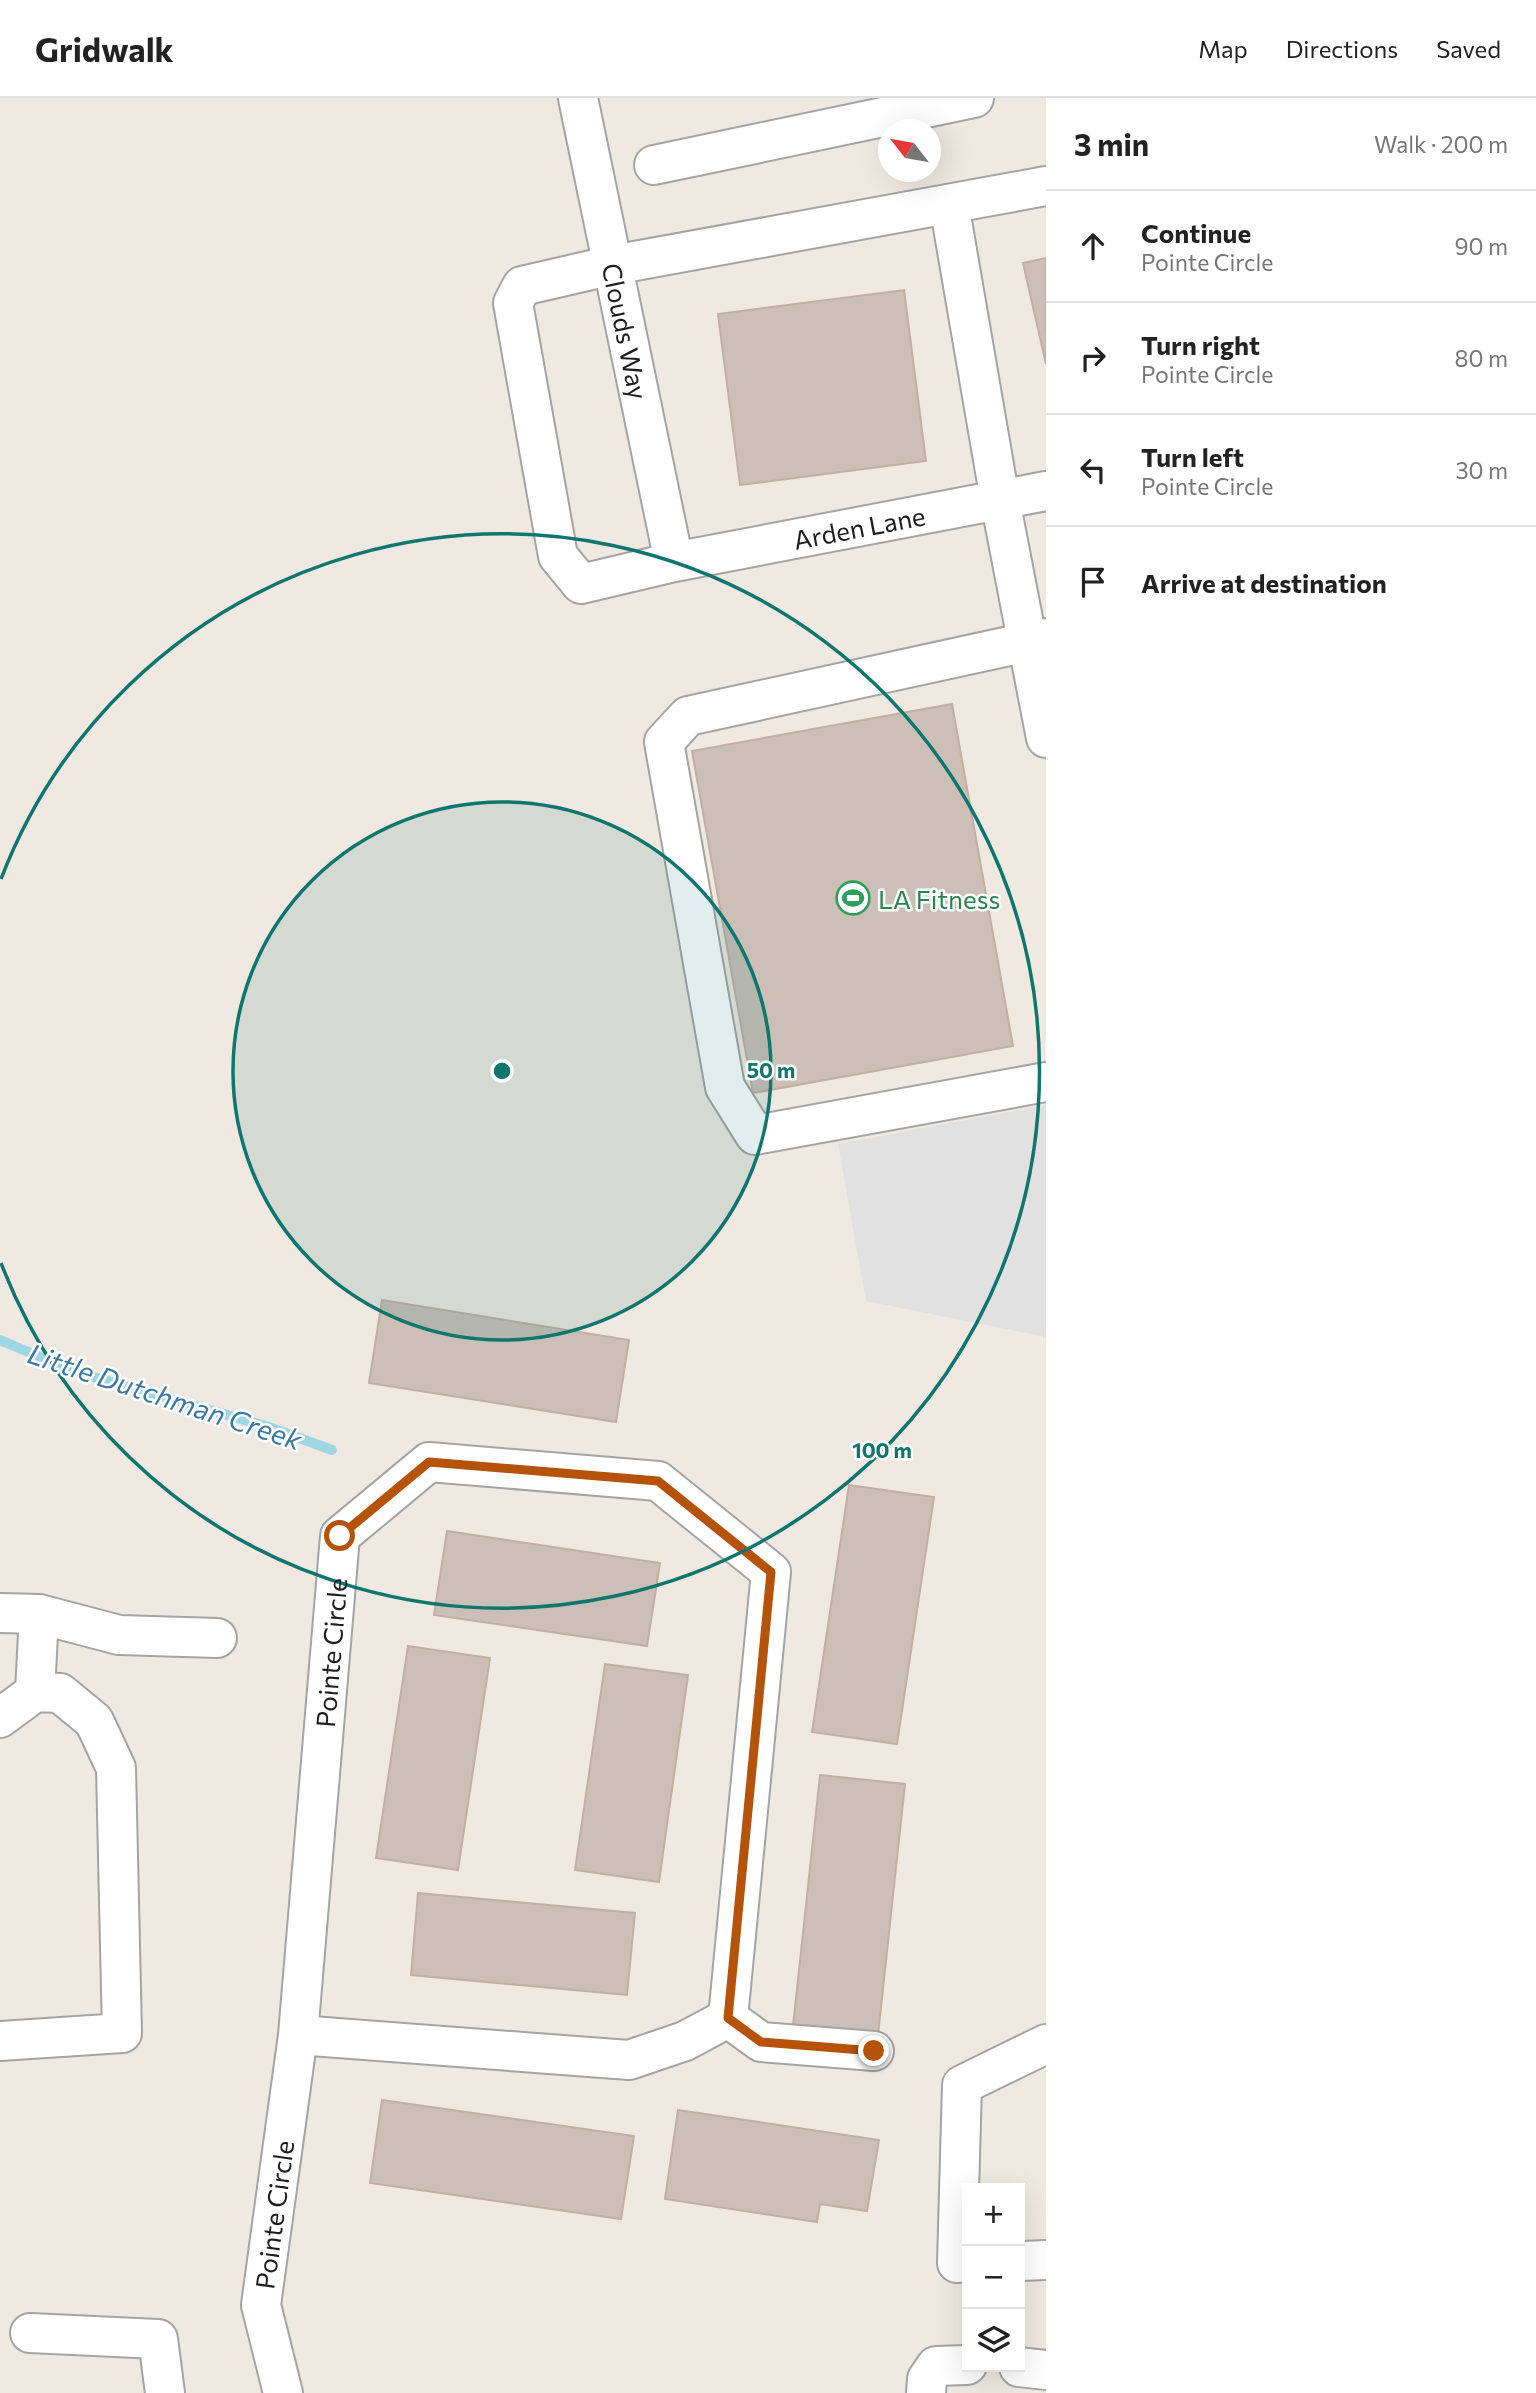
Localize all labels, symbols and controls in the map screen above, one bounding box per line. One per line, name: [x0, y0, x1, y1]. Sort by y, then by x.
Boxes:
text: Gridwalk: [35, 28, 174, 69]
text: Map: [1198, 34, 1248, 63]
text: Directions: [1286, 34, 1398, 63]
text: Saved: [1436, 34, 1501, 63]
north arrow: [878, 119, 941, 182]
text: 3 min: [1074, 125, 1149, 162]
text: Walk · 200 m: [1374, 130, 1508, 158]
text: Continue: [1141, 217, 1251, 248]
icon: ahead: [1074, 227, 1112, 265]
text: 90 m: [1455, 232, 1508, 260]
text: Pointe Circle: [1141, 248, 1273, 276]
street label: Clouds Way: [597, 260, 655, 402]
text: Turn right: [1141, 329, 1260, 360]
icon: right: [1074, 339, 1112, 377]
text: 80 m: [1455, 344, 1508, 372]
text: Pointe Circle: [1141, 360, 1273, 388]
text: Turn left: [1141, 441, 1244, 472]
icon: left: [1074, 451, 1112, 489]
text: 30 m: [1455, 456, 1508, 484]
text: Pointe Circle: [1141, 472, 1273, 500]
street label: Arden Lane: [791, 499, 928, 554]
icon: arrive: [1074, 563, 1112, 601]
text: Arrive at destination: [1141, 567, 1387, 598]
sports icon: LA Fitness: [834, 879, 872, 917]
place label: LA Fitness: [878, 883, 1000, 914]
text: 50 m: [747, 1057, 795, 1082]
centre of rings: [490, 1059, 514, 1083]
water label: Little Dutchman Creek: [24, 1336, 307, 1457]
text: 100 m: [852, 1437, 912, 1462]
route start: [324, 1520, 355, 1551]
street label: Pointe Circle: [308, 1577, 352, 1729]
route end: [858, 2035, 889, 2066]
street label: Pointe Circle: [248, 2138, 299, 2291]
map controls: [962, 2183, 1025, 2372]
button: +: [962, 2183, 1025, 2246]
button: −: [962, 2246, 1025, 2309]
button: layers: [962, 2309, 1025, 2372]

